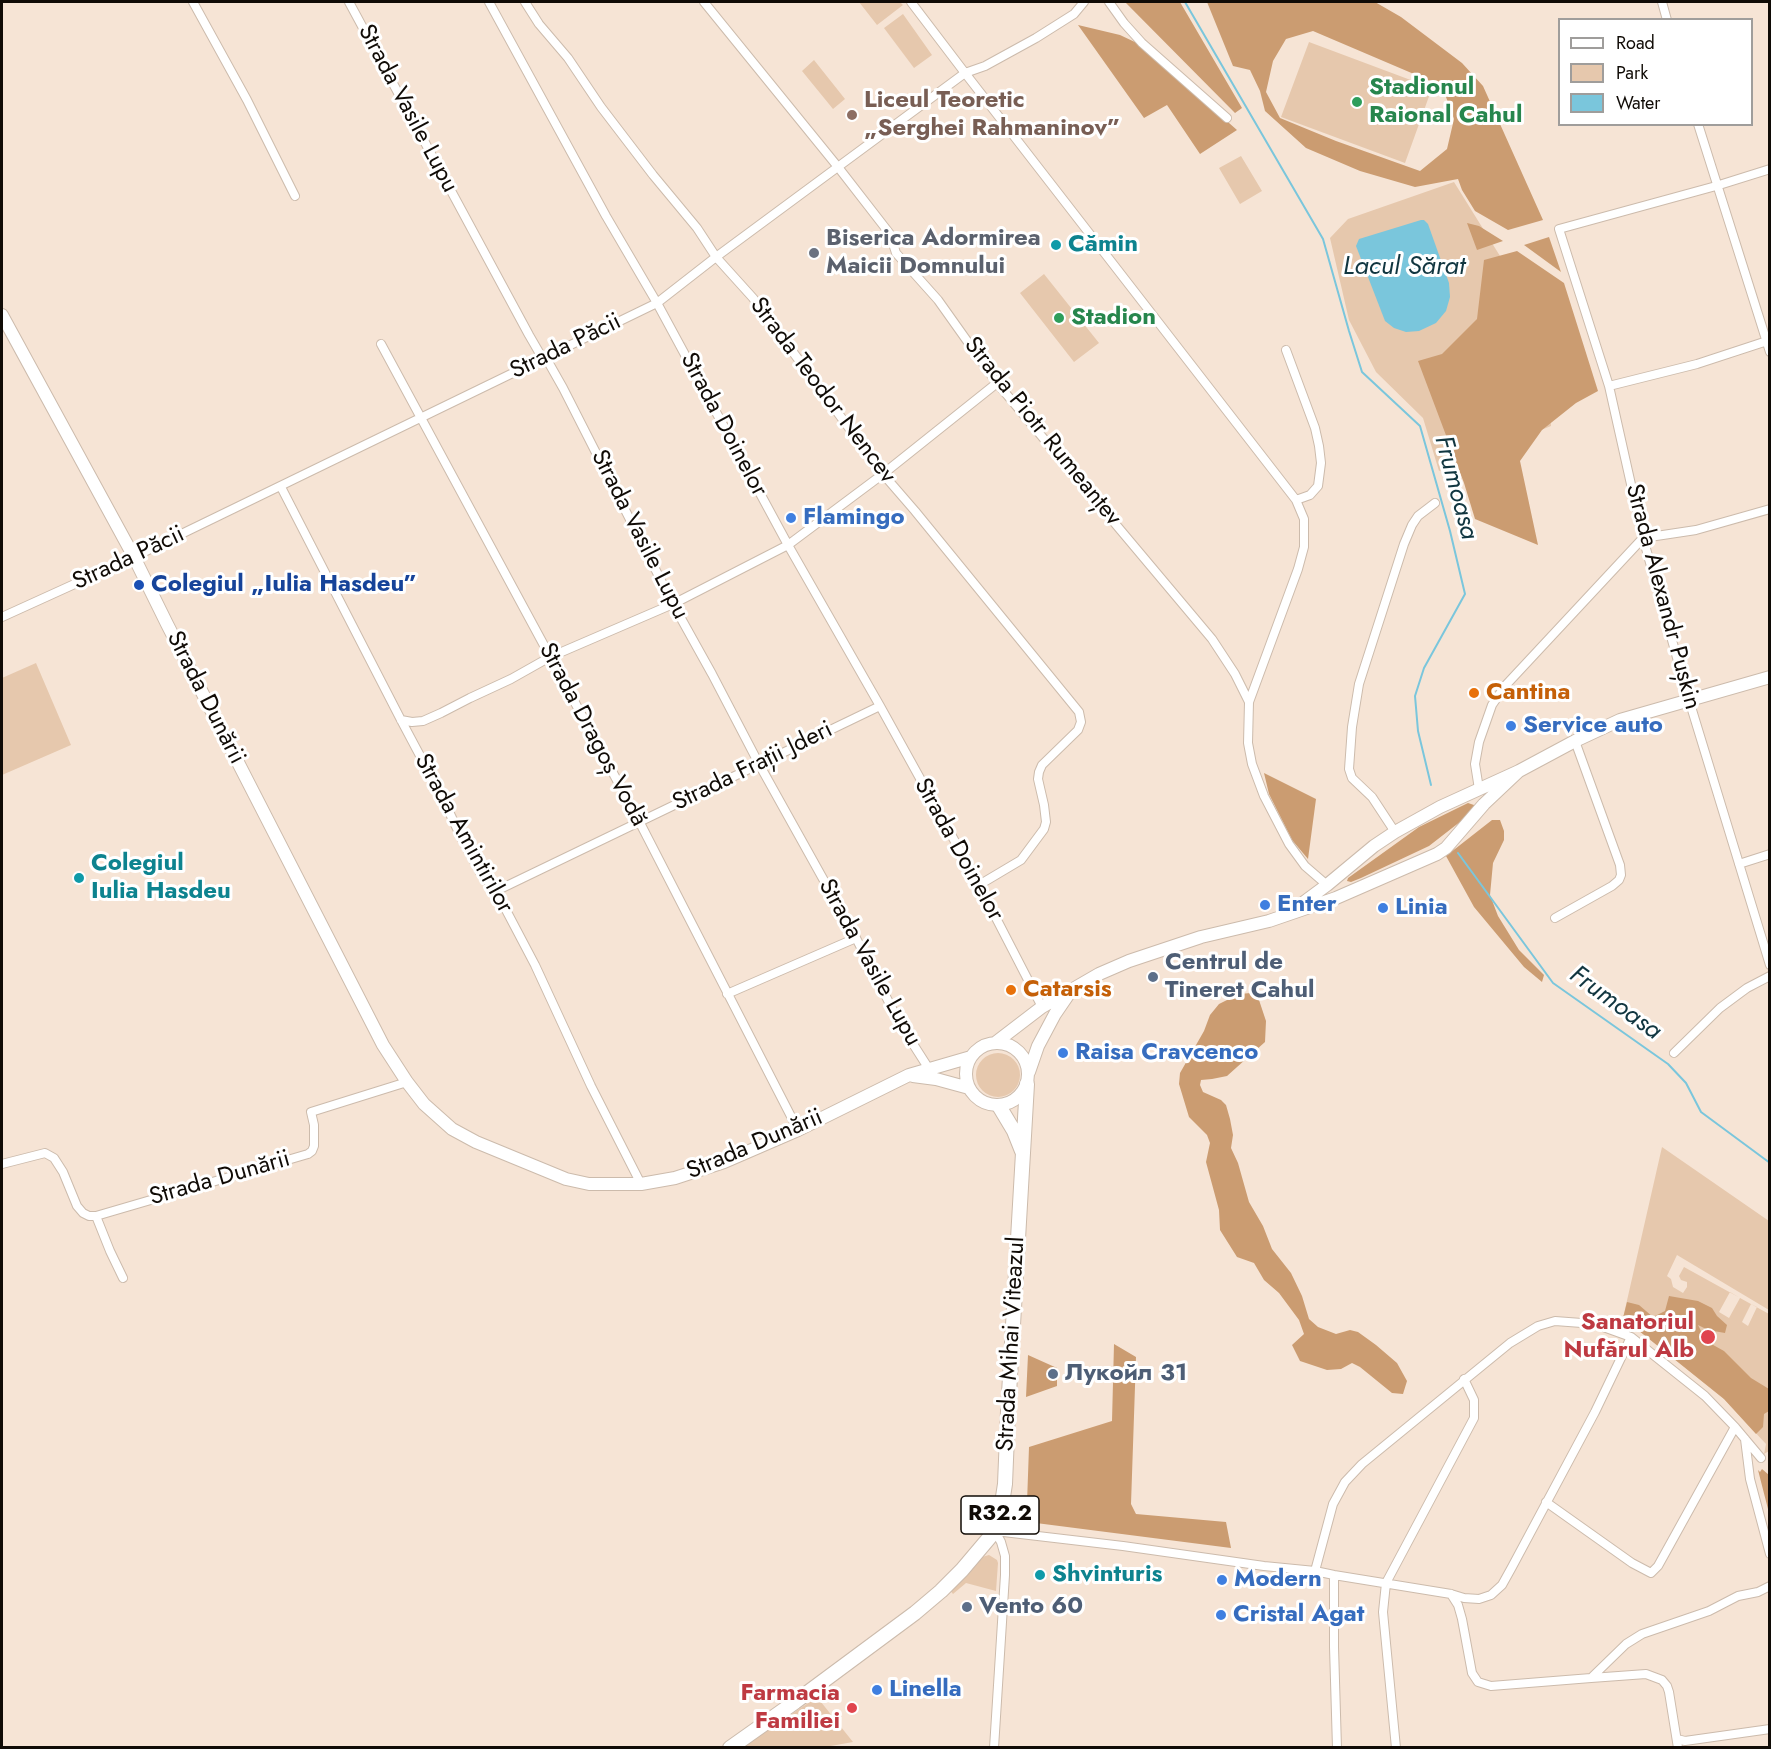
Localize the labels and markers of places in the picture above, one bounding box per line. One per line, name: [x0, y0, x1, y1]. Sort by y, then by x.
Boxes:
place label: Stadionul Raional Cahul: [1369, 74, 1522, 130]
place label: Liceul Teoretic „Serghei Rahmaninov”: [864, 87, 1121, 143]
marker: Stadionul Raional Cahul: [1350, 95, 1364, 109]
marker: Liceul Teoretic „Serghei Rahmaninov”: [845, 108, 859, 122]
place label: Biserica Adormirea Maicii Domnului: [826, 225, 1041, 281]
place label: Cămin: [1068, 231, 1138, 259]
marker: Cămin: [1049, 238, 1063, 252]
marker: Biserica Adormirea Maicii Domnului: [807, 246, 821, 260]
place label: Stadion: [1071, 304, 1156, 332]
marker: Stadion: [1052, 311, 1066, 325]
place label: Flamingo: [803, 504, 905, 532]
marker: Flamingo: [784, 511, 798, 525]
place label: Colegiul „Iulia Hasdeu”: [151, 571, 417, 599]
marker: Colegiul „Iulia Hasdeu”: [132, 578, 146, 592]
place label: Cantina: [1486, 679, 1571, 707]
marker: Cantina: [1467, 686, 1481, 700]
place label: Service auto: [1523, 712, 1663, 740]
marker: Service auto: [1504, 719, 1518, 733]
place label: Colegiul Iulia Hasdeu: [91, 850, 231, 906]
marker: Colegiul Iulia Hasdeu: [72, 871, 86, 885]
place label: Enter: [1277, 891, 1337, 919]
place label: Linia: [1395, 894, 1448, 922]
marker: Enter: [1258, 898, 1272, 912]
marker: Linia: [1376, 901, 1390, 915]
place label: Centrul de Tineret Cahul: [1165, 949, 1314, 1005]
marker: Centrul de Tineret Cahul: [1146, 970, 1160, 984]
place label: Catarsis: [1023, 976, 1112, 1004]
marker: Catarsis: [1004, 983, 1018, 997]
place label: Raisa Cravcenco: [1075, 1039, 1258, 1067]
marker: Raisa Cravcenco: [1056, 1046, 1070, 1060]
place label: Sanatoriul Nufărul Alb: [1564, 1309, 1694, 1365]
marker: Sanatoriul Nufărul Alb: [1699, 1328, 1717, 1346]
place label: Лукойл 31: [1065, 1360, 1187, 1388]
marker: Лукойл 31: [1046, 1367, 1060, 1381]
place label: Shvinturis: [1052, 1561, 1162, 1589]
place label: Modern: [1234, 1566, 1322, 1594]
marker: Shvinturis: [1033, 1568, 1047, 1582]
marker: Modern: [1215, 1573, 1229, 1587]
place label: Vento 60: [979, 1593, 1083, 1621]
marker: Vento 60: [960, 1600, 974, 1614]
place label: Cristal Agat: [1233, 1601, 1364, 1629]
marker: Cristal Agat: [1214, 1608, 1228, 1622]
place label: Linella: [889, 1676, 962, 1704]
place label: Farmacia Familiei: [741, 1680, 840, 1736]
marker: Linella: [870, 1683, 884, 1697]
marker: Farmacia Familiei: [845, 1701, 859, 1715]

